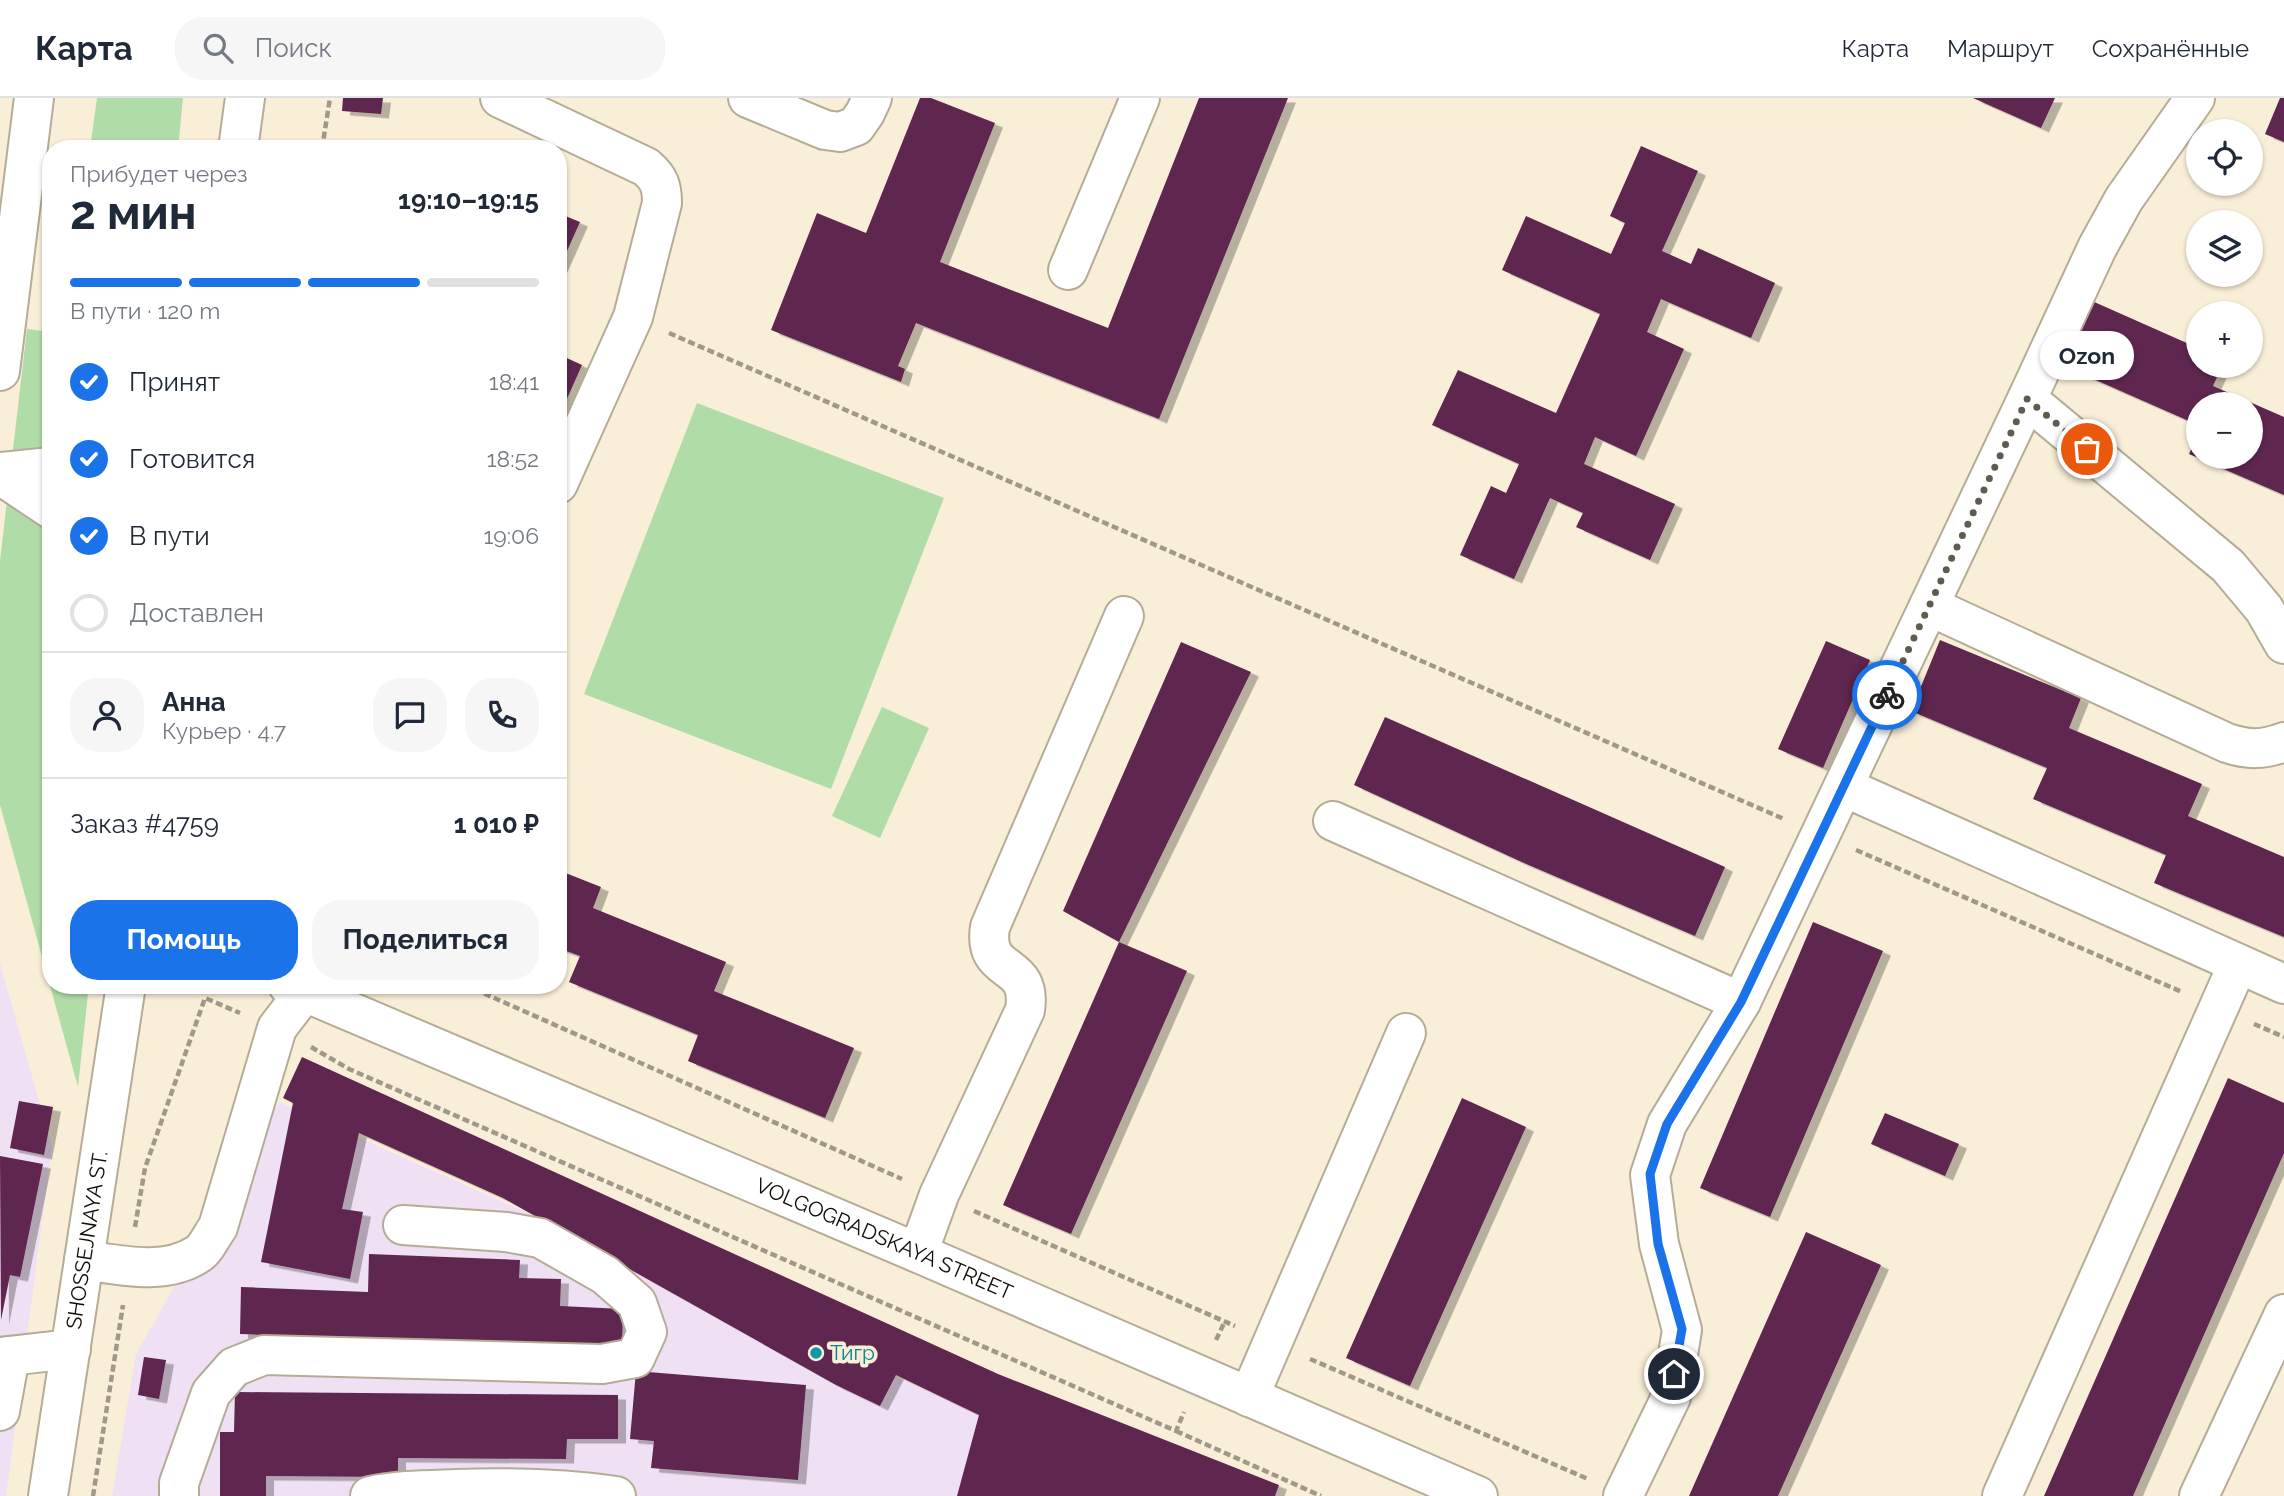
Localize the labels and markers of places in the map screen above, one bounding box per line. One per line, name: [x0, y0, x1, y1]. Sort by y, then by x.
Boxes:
callout: Ozon: [2040, 330, 2134, 379]
pin: [2057, 419, 2117, 479]
place label: Тигр: [830, 1340, 875, 1365]
pin: [1644, 1344, 1704, 1404]
marker: Тигр: [808, 1345, 824, 1361]

